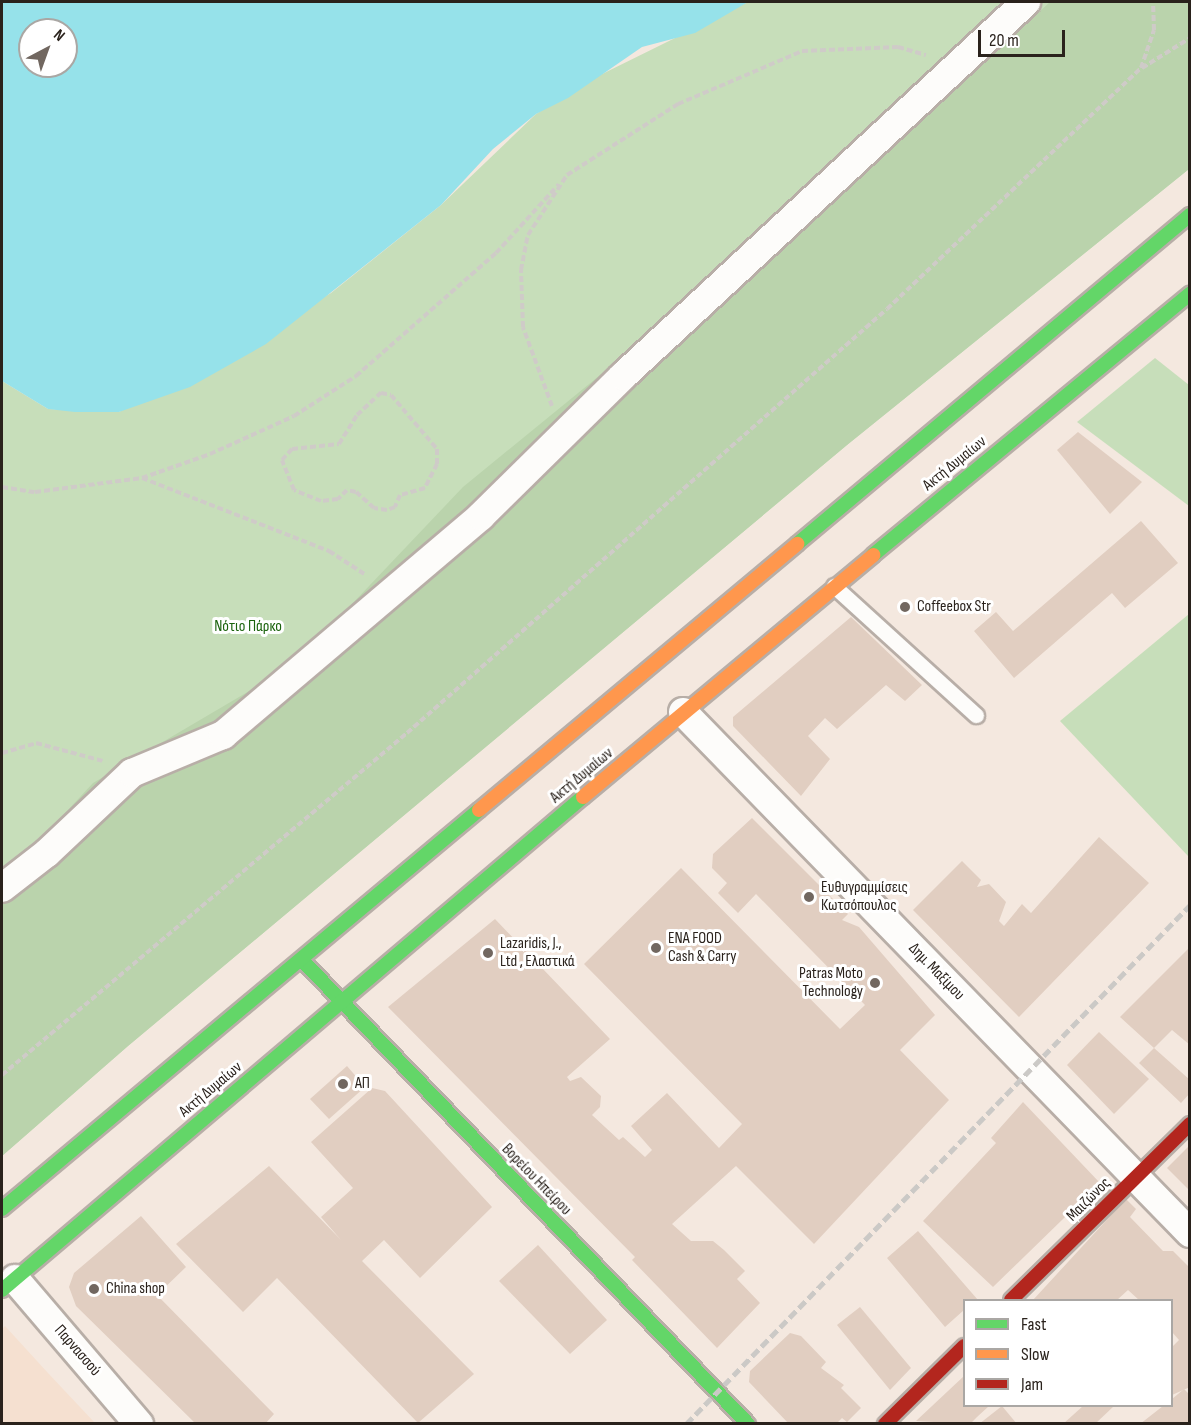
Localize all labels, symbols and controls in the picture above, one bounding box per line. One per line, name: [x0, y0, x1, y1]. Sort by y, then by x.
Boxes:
north arrow: [18, 18, 78, 78]
scale bar: [981, 18, 1068, 56]
text: N: [49, 26, 68, 46]
text: 20 m: [989, 30, 1019, 51]
street label: Ακτή Δυμαίων: [919, 433, 991, 495]
place label: Coffeebox Str: [917, 597, 991, 617]
marker: Coffeebox Str: [898, 600, 912, 614]
park label: Νότιο Πάρκο: [214, 617, 282, 637]
street label: Ακτή Δυμαίων: [547, 744, 617, 808]
place label: Ευθυγραμμίσεις Κωτσόπουλος: [821, 878, 908, 916]
marker: Ευθυγραμμίσεις Κωτσόπουλος: [802, 890, 816, 904]
place label: ENA FOOD Cash & Carry: [668, 929, 737, 967]
place label: Lazaridis, J., Ltd , Ελαστικά: [500, 934, 575, 972]
street label: Δημ. Μαξίμου: [904, 939, 968, 1005]
marker: ENA FOOD Cash & Carry: [649, 941, 663, 955]
marker: Lazaridis, J., Ltd , Ελαστικά: [481, 946, 495, 960]
place label: Patras Moto Technology: [799, 964, 863, 1002]
marker: Patras Moto Technology: [868, 976, 882, 990]
street label: Ακτή Δυμαίων: [176, 1058, 246, 1122]
place label: ΑΠ: [355, 1074, 370, 1094]
marker: ΑΠ: [336, 1077, 350, 1091]
street label: Βορείου Ηπείρου: [497, 1140, 575, 1220]
street label: Μαιζώνος: [1063, 1174, 1115, 1226]
place label: China shop: [106, 1279, 165, 1299]
marker: China shop: [87, 1282, 101, 1296]
legend: [963, 1299, 1173, 1407]
text: Fast: [1021, 1314, 1046, 1335]
street label: Παρνασσού: [50, 1321, 104, 1381]
text: Slow: [1021, 1344, 1050, 1365]
text: Jam: [1021, 1374, 1043, 1395]

